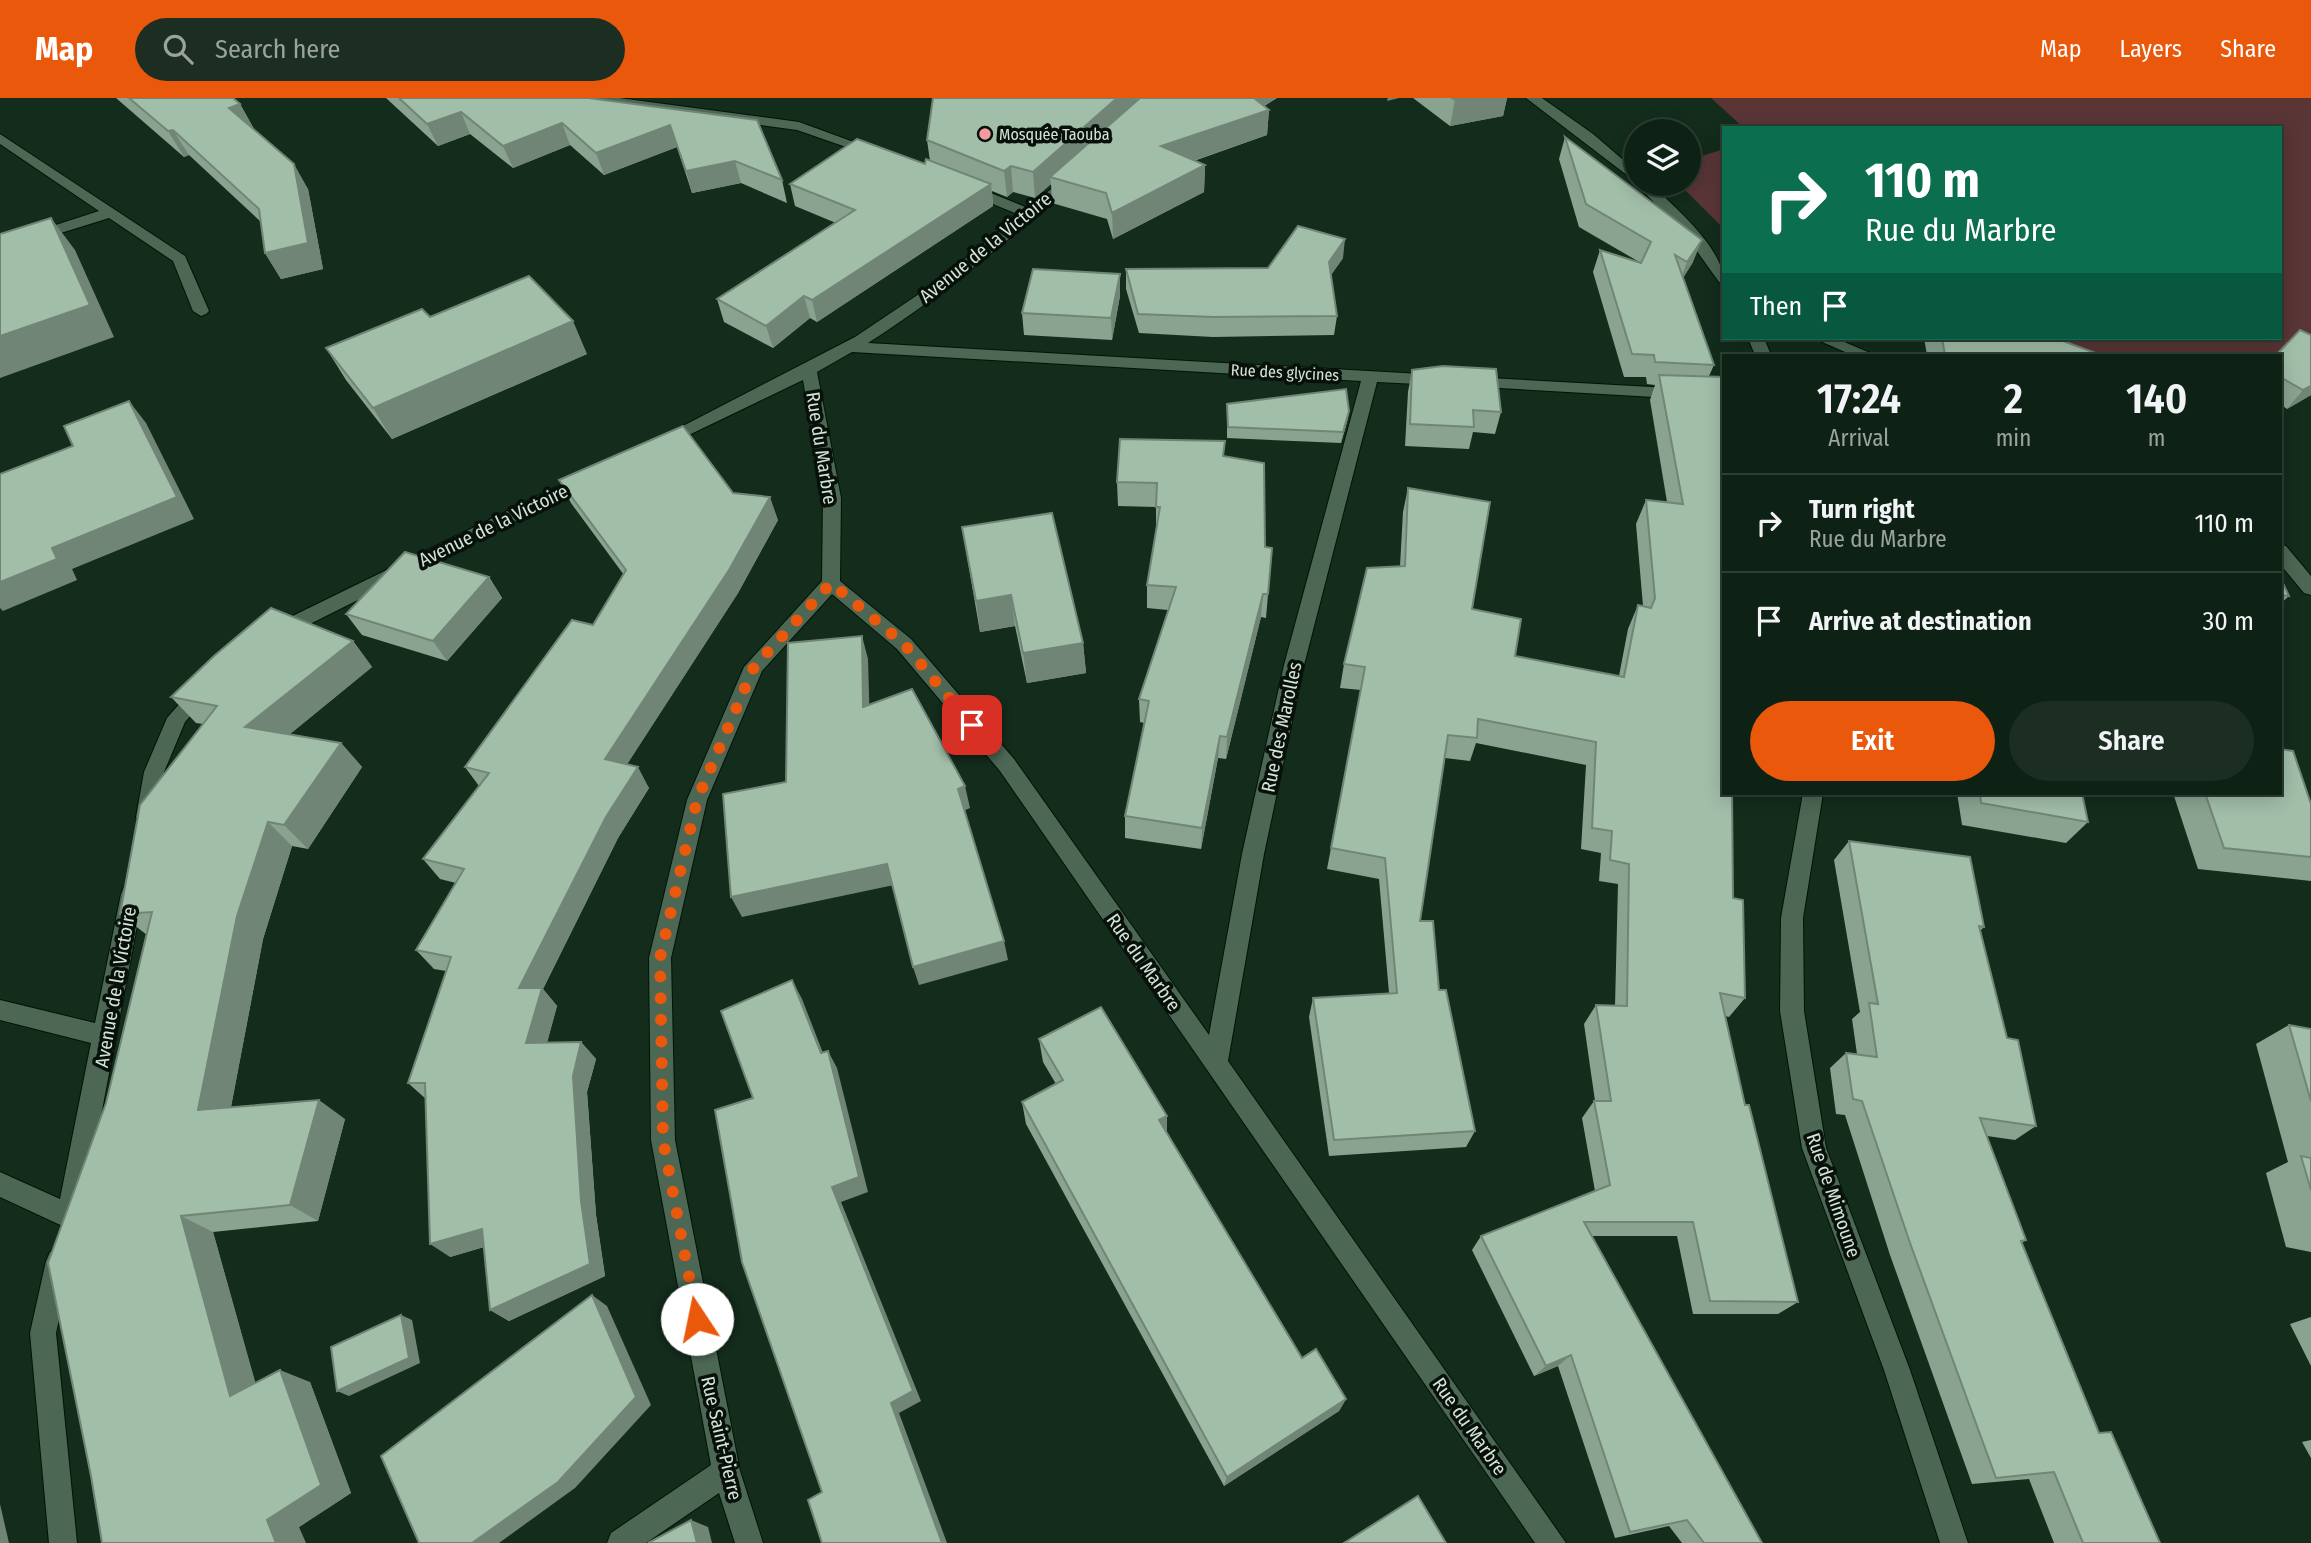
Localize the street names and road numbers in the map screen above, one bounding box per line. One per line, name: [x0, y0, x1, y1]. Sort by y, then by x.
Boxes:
street label: Avenue de la Victoire: [915, 187, 1056, 308]
street label: Rue des glycines: [1230, 360, 1340, 385]
street label: Rue du Marbre: [801, 390, 842, 506]
street label: Avenue de la Victoire: [415, 479, 572, 572]
street label: Rue des Marolles: [1256, 660, 1307, 794]
street label: Avenue de la Victoire: [90, 905, 141, 1069]
street label: Rue du Marbre: [1102, 909, 1186, 1015]
street label: Rue de Mimoune: [1801, 1130, 1866, 1261]
street label: Rue du Marbre: [1428, 1373, 1512, 1479]
street label: Rue Saint-Pierre: [696, 1374, 747, 1502]

